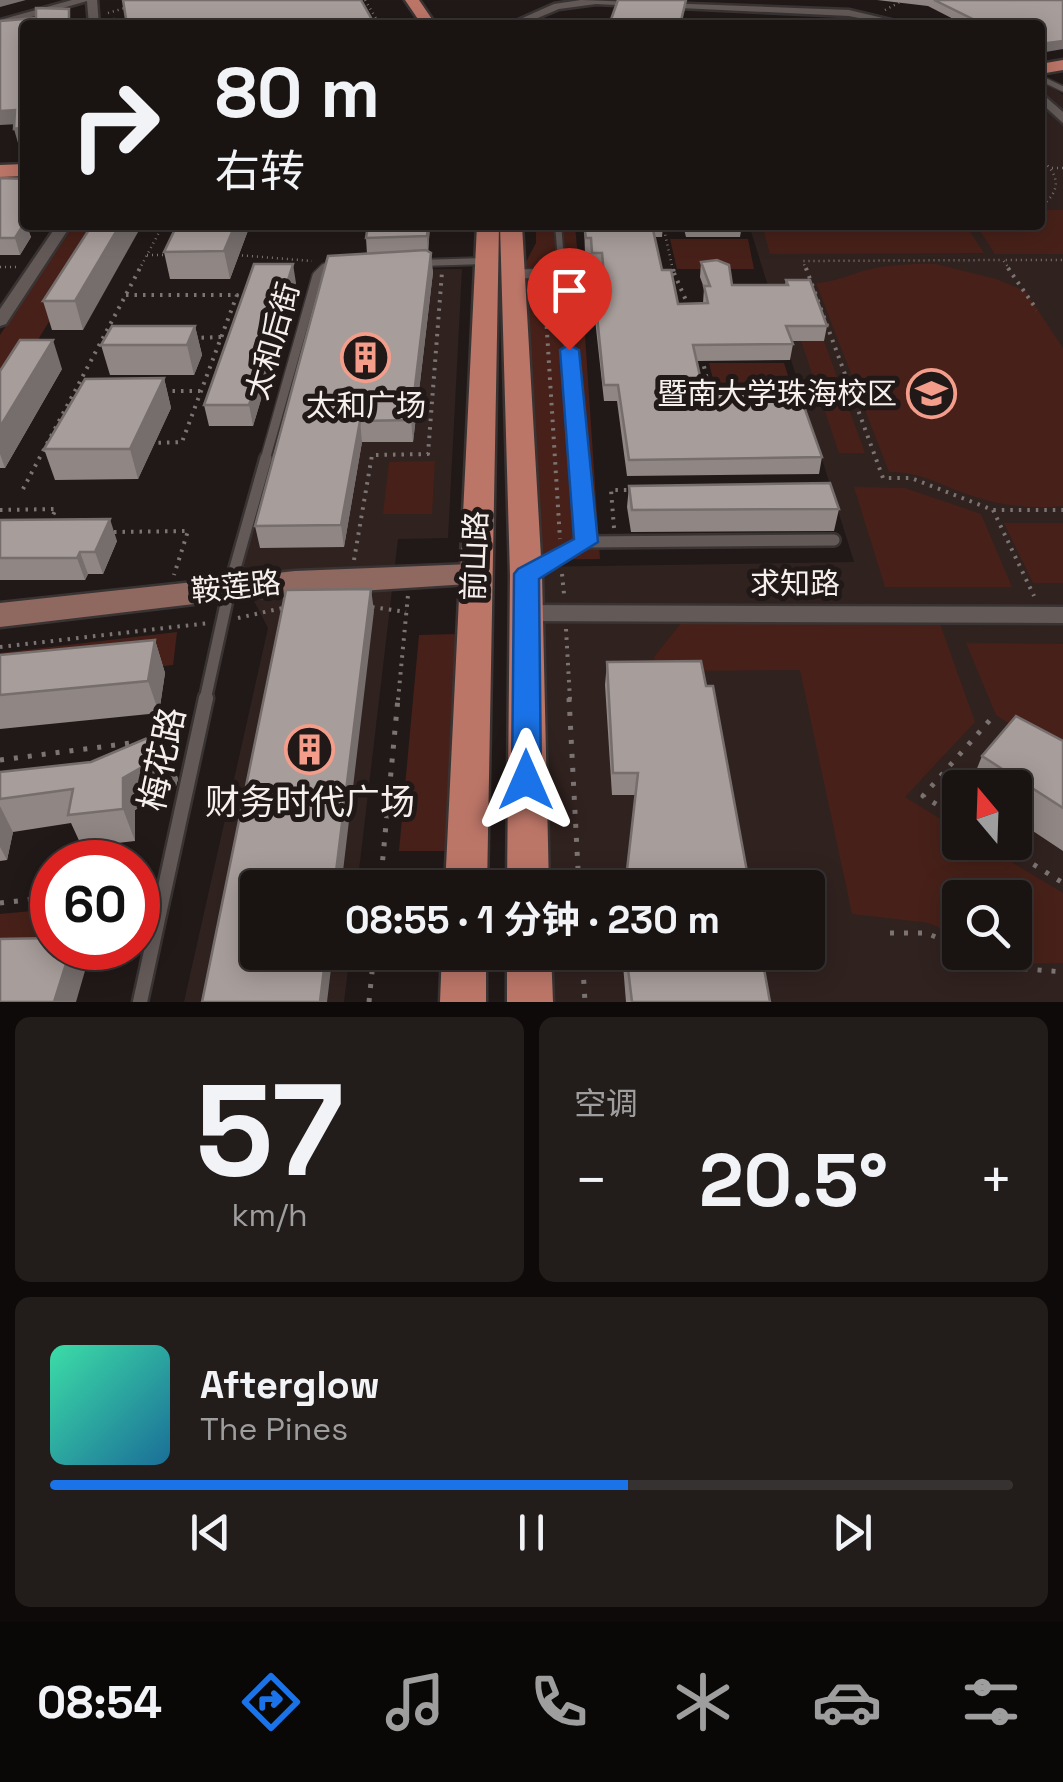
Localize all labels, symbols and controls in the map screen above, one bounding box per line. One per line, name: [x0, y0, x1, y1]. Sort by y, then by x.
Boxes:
text: 80 m: [215, 48, 380, 137]
icon: right: [50, 60, 180, 190]
text: 右转: [215, 143, 305, 200]
pin: [527, 248, 612, 351]
icon: arrive: [542, 263, 597, 318]
street label: 太和后街: [237, 278, 308, 404]
building icon: 太和广场: [340, 331, 392, 383]
school or university icon: 暨南大学珠海校区: [906, 368, 958, 420]
place label: 暨南大学珠海校区: [657, 374, 897, 413]
place label: 太和广场: [306, 386, 426, 425]
street label: 前山路: [453, 510, 496, 602]
street label: 鞍莲路: [189, 562, 283, 611]
street label: 求知路: [750, 564, 840, 603]
street label: 梅花路: [130, 703, 194, 815]
building icon: 财务时代广场: [284, 724, 336, 776]
position arrow: [474, 728, 578, 832]
north arrow: [942, 770, 1032, 860]
map controls: [942, 770, 1032, 970]
place label: 财务时代广场: [205, 780, 415, 824]
speed limit sign: 60: [30, 840, 160, 970]
button: search: [942, 880, 1032, 970]
text: 08:55 · 1 分钟 · 230 m: [345, 896, 720, 944]
text: 57: [195, 1047, 344, 1213]
text: 空调: [574, 1084, 638, 1124]
text: 20.5°: [699, 1132, 888, 1228]
text: −: [574, 1145, 608, 1215]
text: +: [979, 1145, 1013, 1215]
text: km/h: [231, 1195, 308, 1235]
text: Afterglow: [200, 1361, 380, 1409]
text: The Pines: [200, 1409, 348, 1449]
icon: previous: [183, 1505, 238, 1560]
icon: pause: [504, 1505, 559, 1560]
icon: next: [825, 1505, 880, 1560]
icon: directions: [236, 1667, 306, 1737]
icon: music: [380, 1667, 450, 1737]
icon: phone: [524, 1667, 594, 1737]
icon: climate: [668, 1667, 738, 1737]
icon: car: [812, 1667, 882, 1737]
icon: filters: [956, 1667, 1026, 1737]
text: 08:54: [37, 1674, 162, 1731]

